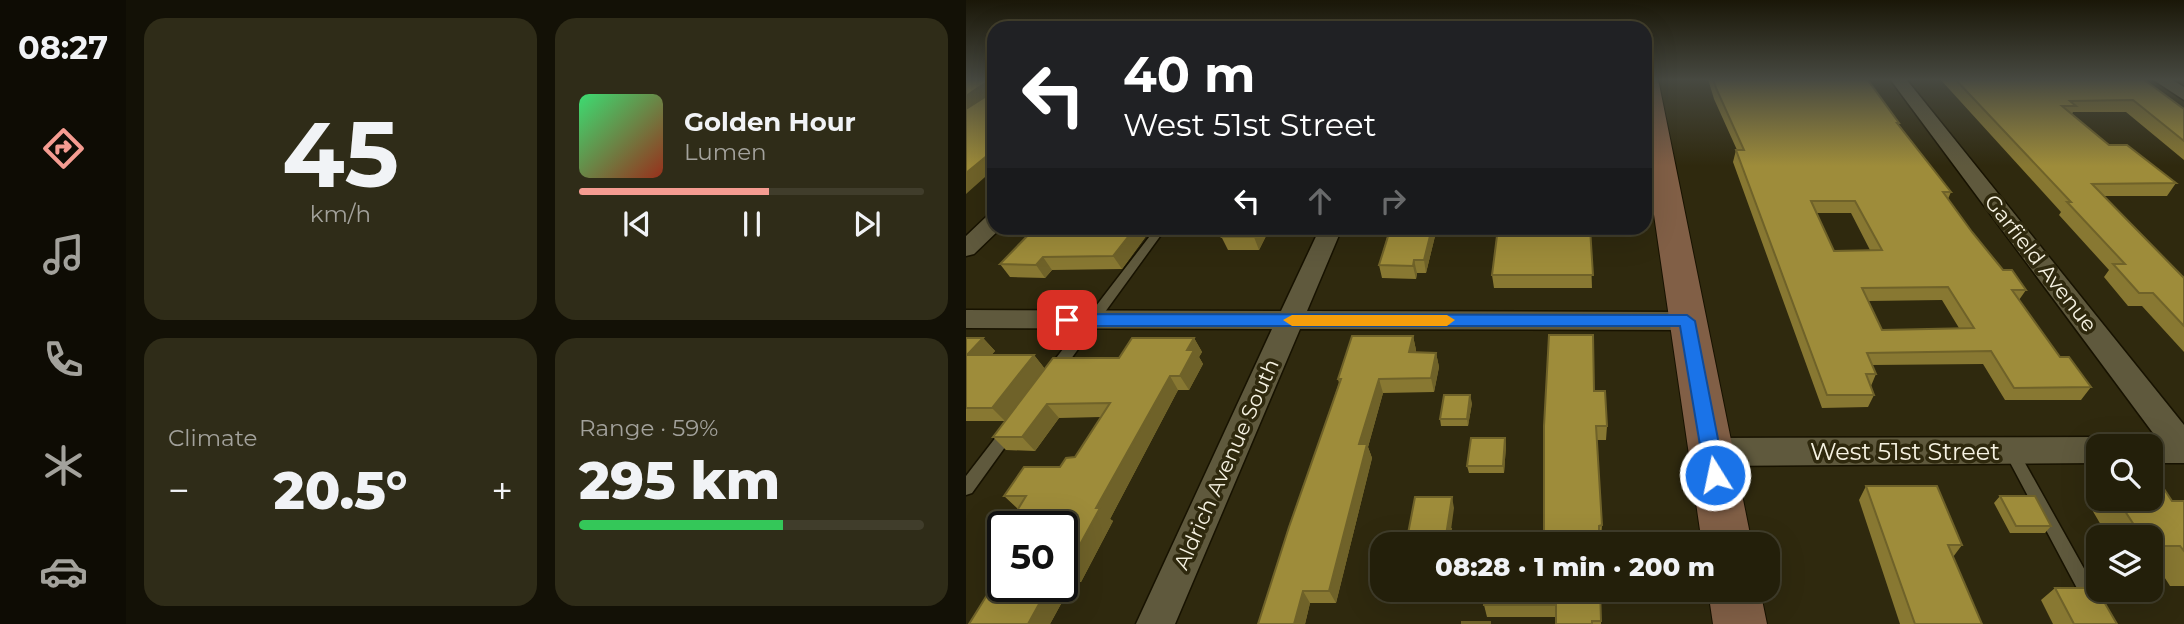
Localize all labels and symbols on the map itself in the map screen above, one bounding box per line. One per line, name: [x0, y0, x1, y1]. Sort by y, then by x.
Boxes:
street label: Garfield Avenue: [1980, 189, 2102, 337]
pin: [1037, 290, 1097, 350]
street label: Aldrich Avenue South: [1168, 355, 1284, 573]
street label: West 51st Street: [1810, 437, 2000, 466]
position arrow: [1678, 438, 1752, 512]
speed limit sign: 50: [987, 511, 1078, 602]

